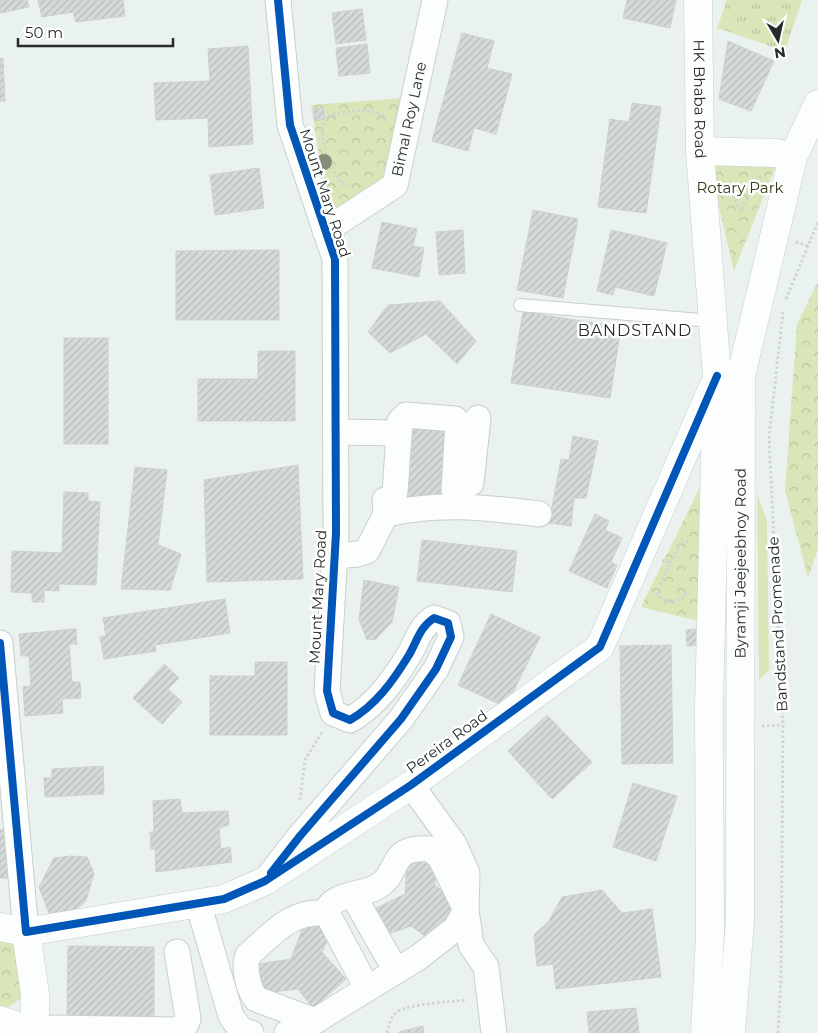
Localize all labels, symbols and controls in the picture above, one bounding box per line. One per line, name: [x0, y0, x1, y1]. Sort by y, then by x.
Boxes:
scale bar: [18, 15, 172, 47]
north arrow: [753, 15, 803, 65]
text: 50 m: [25, 23, 63, 42]
street label: HK Bhaba Road: [690, 39, 711, 159]
text: N: [773, 43, 787, 63]
street label: Bimal Roy Lane: [387, 60, 430, 178]
street label: Mount Mary Road: [296, 126, 355, 260]
park label: Rotary Park: [696, 178, 784, 197]
district label: BANDSTAND: [578, 321, 692, 340]
street label: Byramji Jeejeebhoy Road: [730, 468, 750, 659]
street label: Mount Mary Road: [304, 529, 331, 665]
street label: Bandstand Promenade: [763, 536, 792, 712]
street label: Pereira Road: [402, 706, 491, 777]

